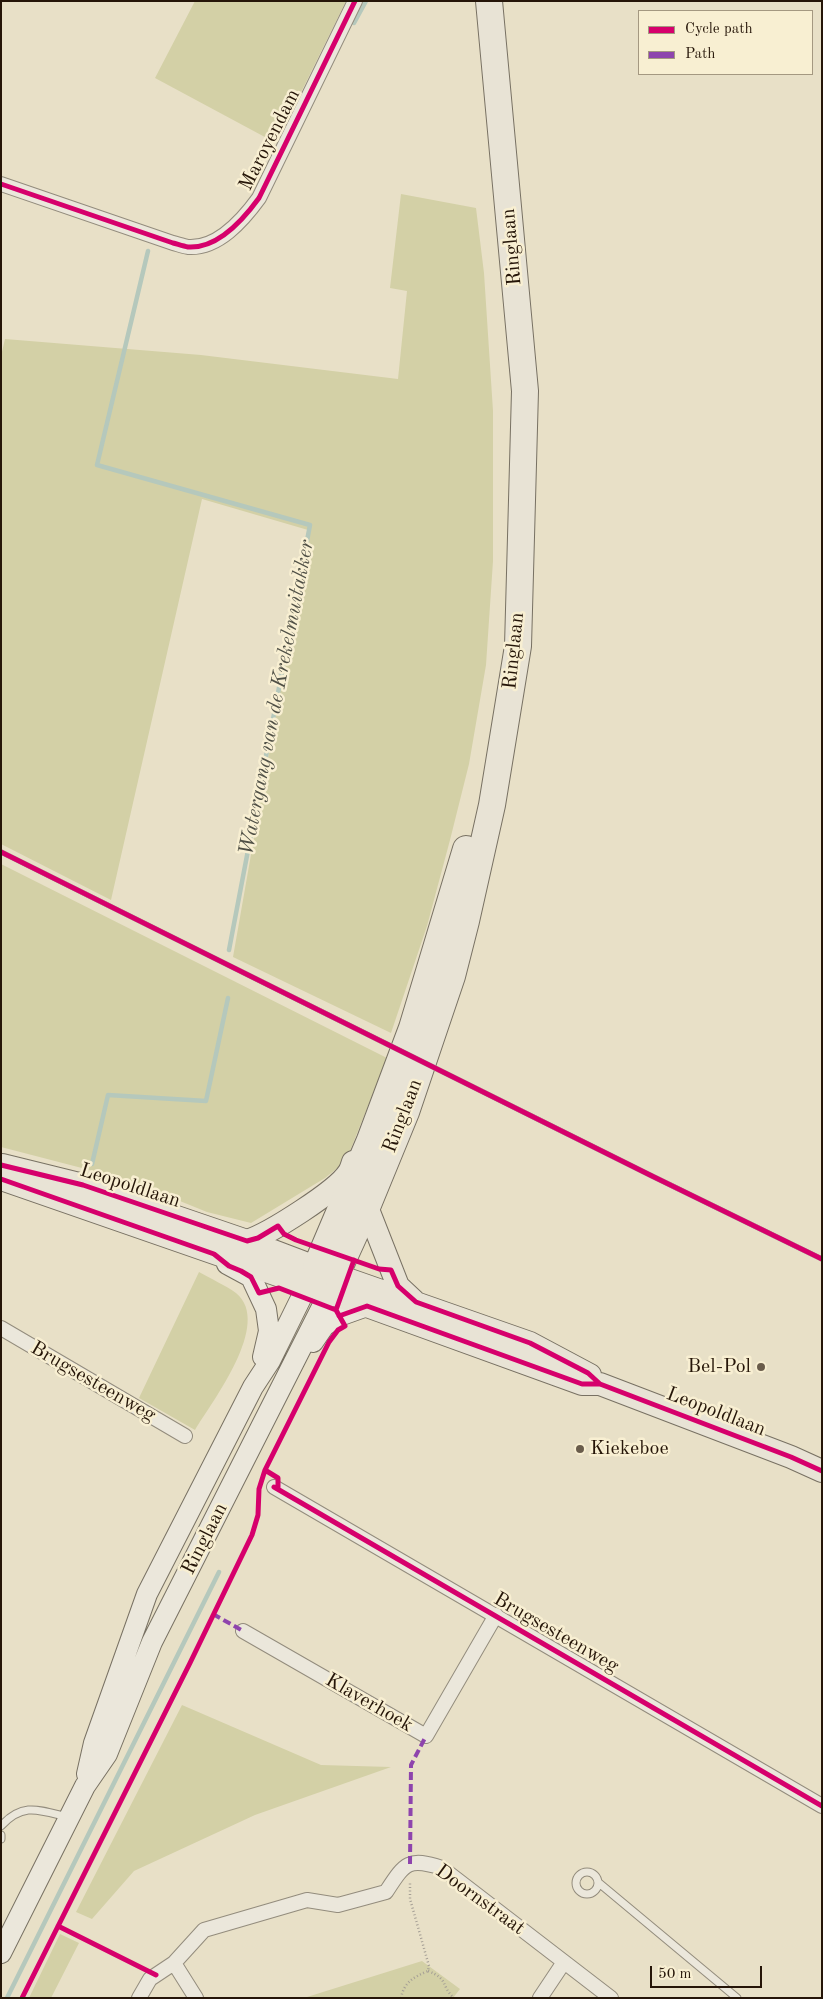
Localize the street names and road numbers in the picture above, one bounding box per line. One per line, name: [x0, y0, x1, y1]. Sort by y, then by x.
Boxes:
street label: Maroyendam: [234, 85, 306, 195]
street label: Ringlaan: [497, 207, 527, 287]
street label: Ringlaan: [498, 611, 530, 691]
street label: Ringlaan: [378, 1076, 428, 1156]
street label: Leopoldlaan: [77, 1158, 183, 1214]
street label: Brugsesteenweg: [26, 1336, 160, 1428]
street label: Leopoldlaan: [663, 1382, 769, 1442]
street label: Ringlaan: [177, 1499, 233, 1579]
street label: Brugsesteenweg: [489, 1587, 623, 1679]
street label: Klaverhoek: [321, 1668, 417, 1738]
street label: Doornstraat: [430, 1859, 530, 1941]

